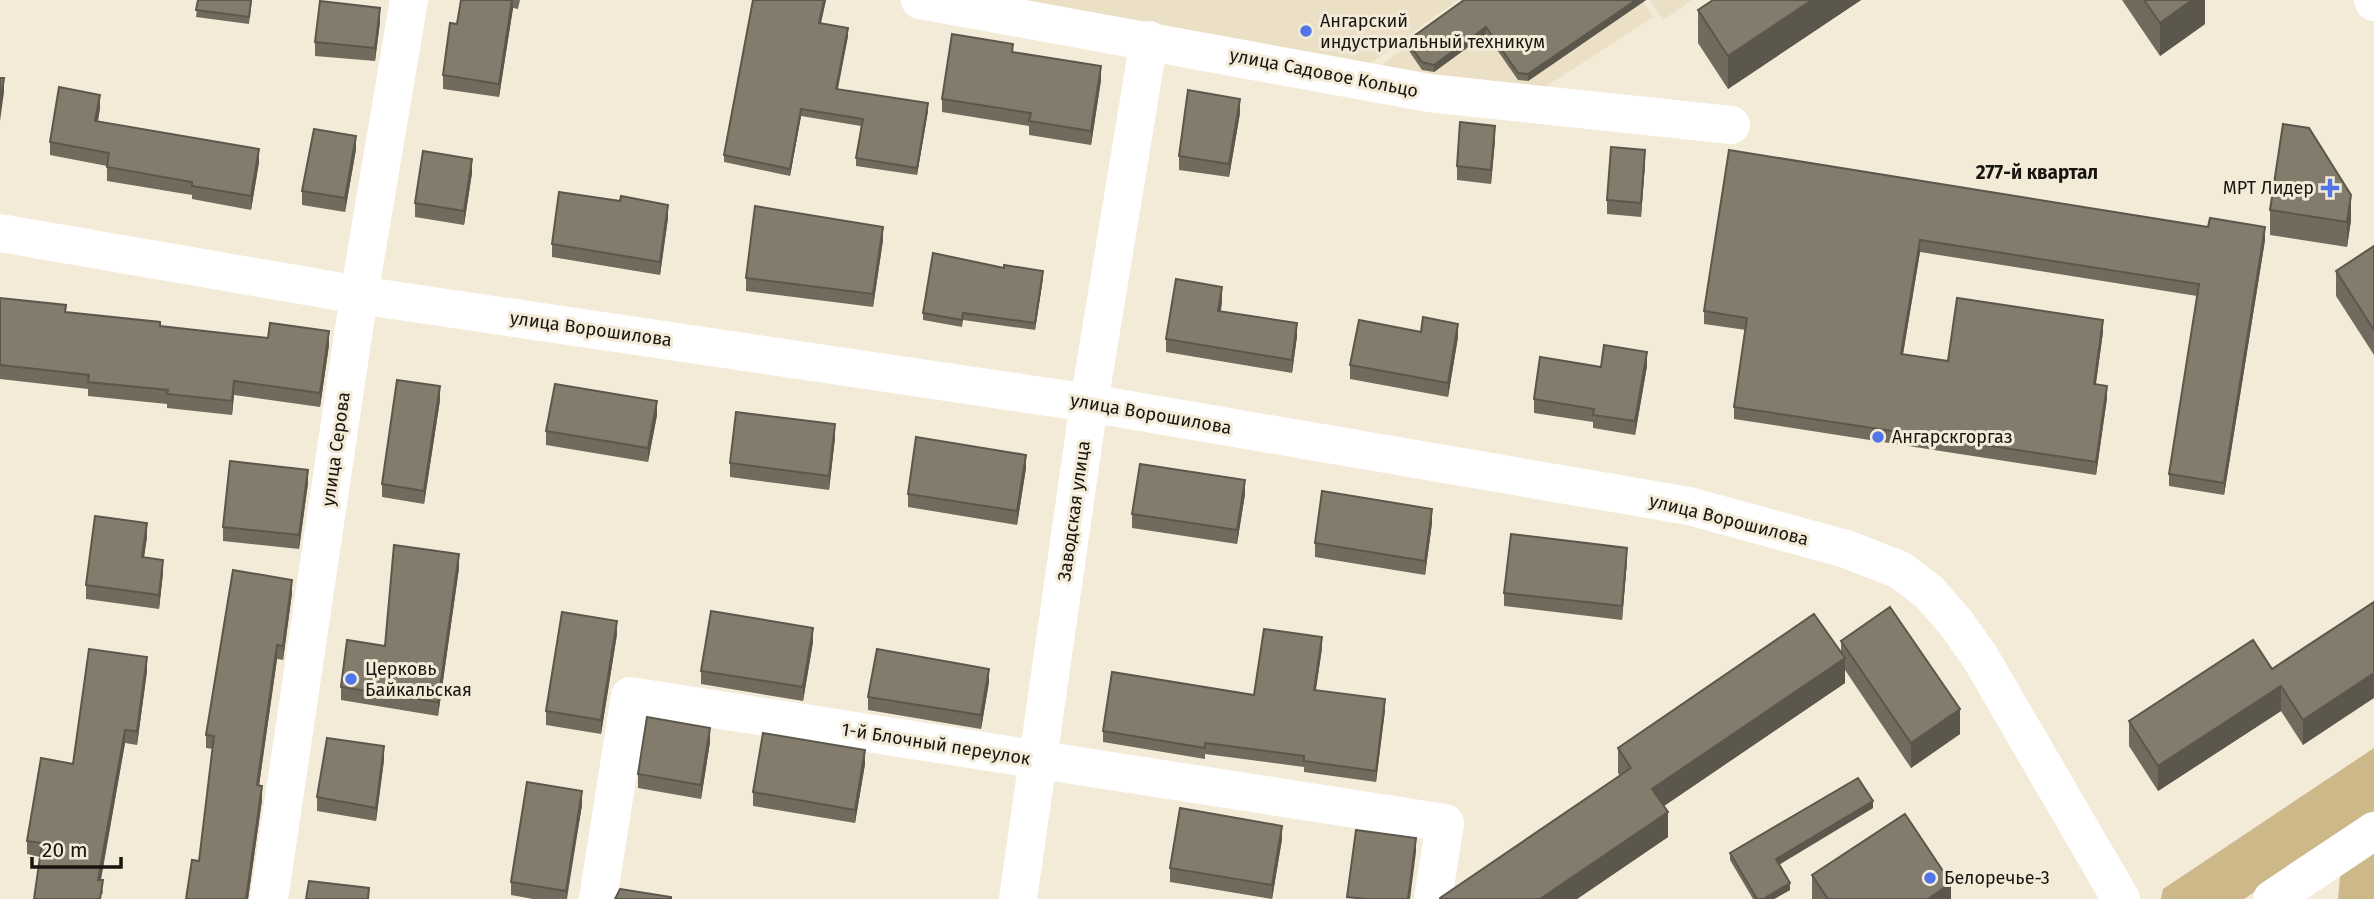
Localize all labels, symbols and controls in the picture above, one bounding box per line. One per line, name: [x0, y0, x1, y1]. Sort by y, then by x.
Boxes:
place label: Ангарский индустриальный техникум: [1320, 10, 1545, 53]
marker: Ангарский индустриальный техникум: [1298, 23, 1314, 39]
street label: улица Садовое Кольцо: [1228, 44, 1420, 102]
district label: 277-й квартал: [1976, 161, 2098, 184]
place label: МРТ Лидер: [2223, 177, 2314, 199]
marker: МРТ Лидер: [2320, 178, 2340, 198]
street label: улица Ворошилова: [509, 307, 673, 351]
street label: улица Ворошилова: [1069, 389, 1233, 439]
street label: улица Серова: [317, 390, 355, 508]
place label: Ангарскгоргаз: [1892, 426, 2013, 448]
marker: Ангарскгоргаз: [1870, 429, 1886, 445]
street label: Заводская улица: [1053, 439, 1095, 583]
street label: улица Ворошилова: [1647, 490, 1811, 550]
place label: Церковь Байкальская: [365, 658, 472, 701]
marker: Церковь Байкальская: [343, 671, 359, 687]
street label: 1-й Блочный переулок: [840, 718, 1033, 770]
scale bar: [32, 825, 121, 869]
text: 20 m: [42, 837, 88, 863]
place label: Белоречье-3: [1944, 867, 2050, 889]
marker: Белоречье-3: [1922, 870, 1938, 886]

